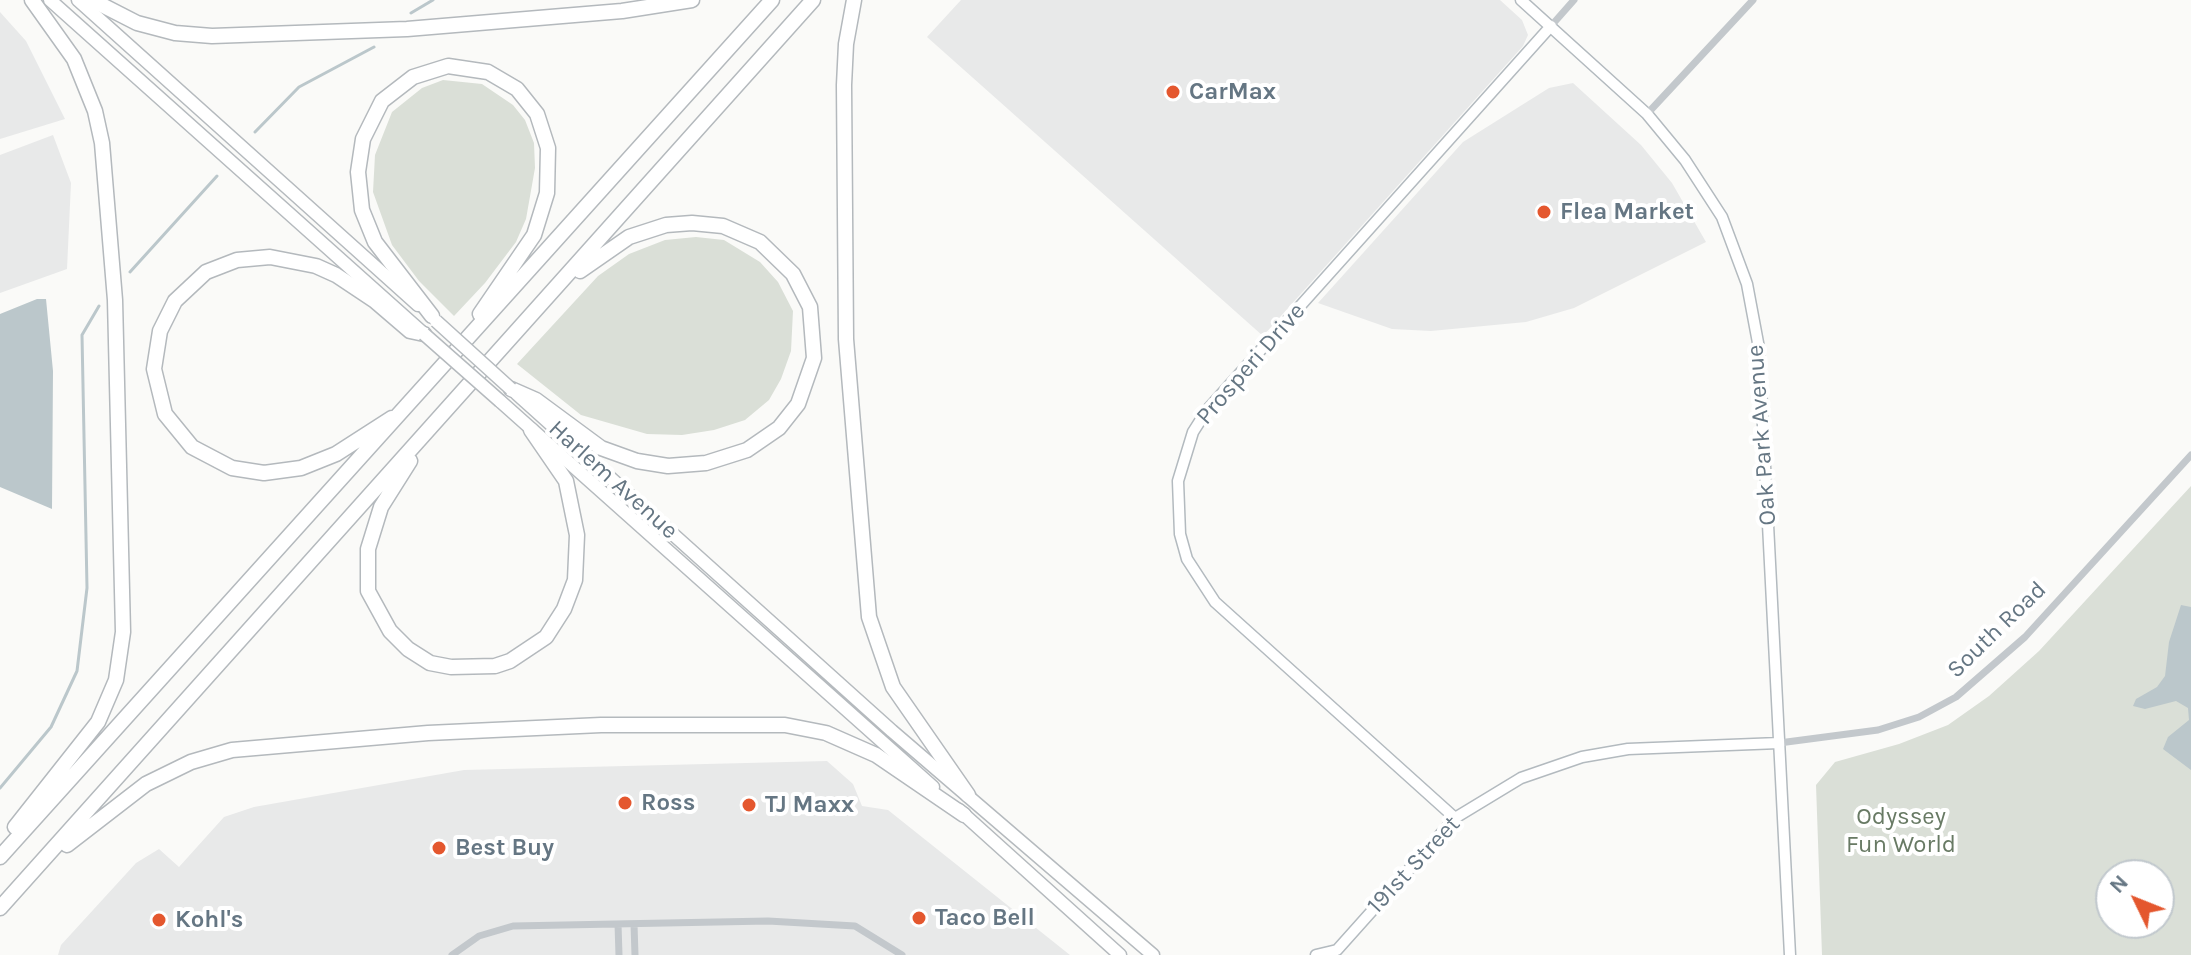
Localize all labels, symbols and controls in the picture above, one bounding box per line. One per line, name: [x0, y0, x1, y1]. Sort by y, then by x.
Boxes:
place label: CarMax: [1189, 78, 1276, 106]
marker: CarMax: [1164, 83, 1182, 101]
place label: Flea Market: [1560, 198, 1694, 226]
marker: Flea Market: [1535, 203, 1553, 221]
street label: Prosperi Drive: [1190, 297, 1312, 431]
street label: Oak Park Avenue: [1741, 344, 1783, 526]
street label: Harlem Avenue: [542, 414, 684, 546]
street label: South Road: [1941, 576, 2053, 684]
place label: Ross: [641, 789, 695, 817]
place label: TJ Maxx: [765, 791, 854, 819]
marker: Ross: [616, 794, 634, 812]
marker: TJ Maxx: [740, 796, 758, 814]
park label: Odyssey Fun World: [1846, 803, 1956, 859]
street label: 191st Street: [1362, 810, 1466, 920]
place label: Best Buy: [455, 834, 554, 862]
marker: Best Buy: [430, 839, 448, 857]
north arrow: [2095, 859, 2175, 939]
text: N: [2104, 869, 2134, 899]
place label: Taco Bell: [935, 904, 1035, 932]
place label: Kohl's: [175, 906, 244, 934]
marker: Taco Bell: [910, 909, 928, 927]
marker: Kohl's: [150, 911, 168, 929]

